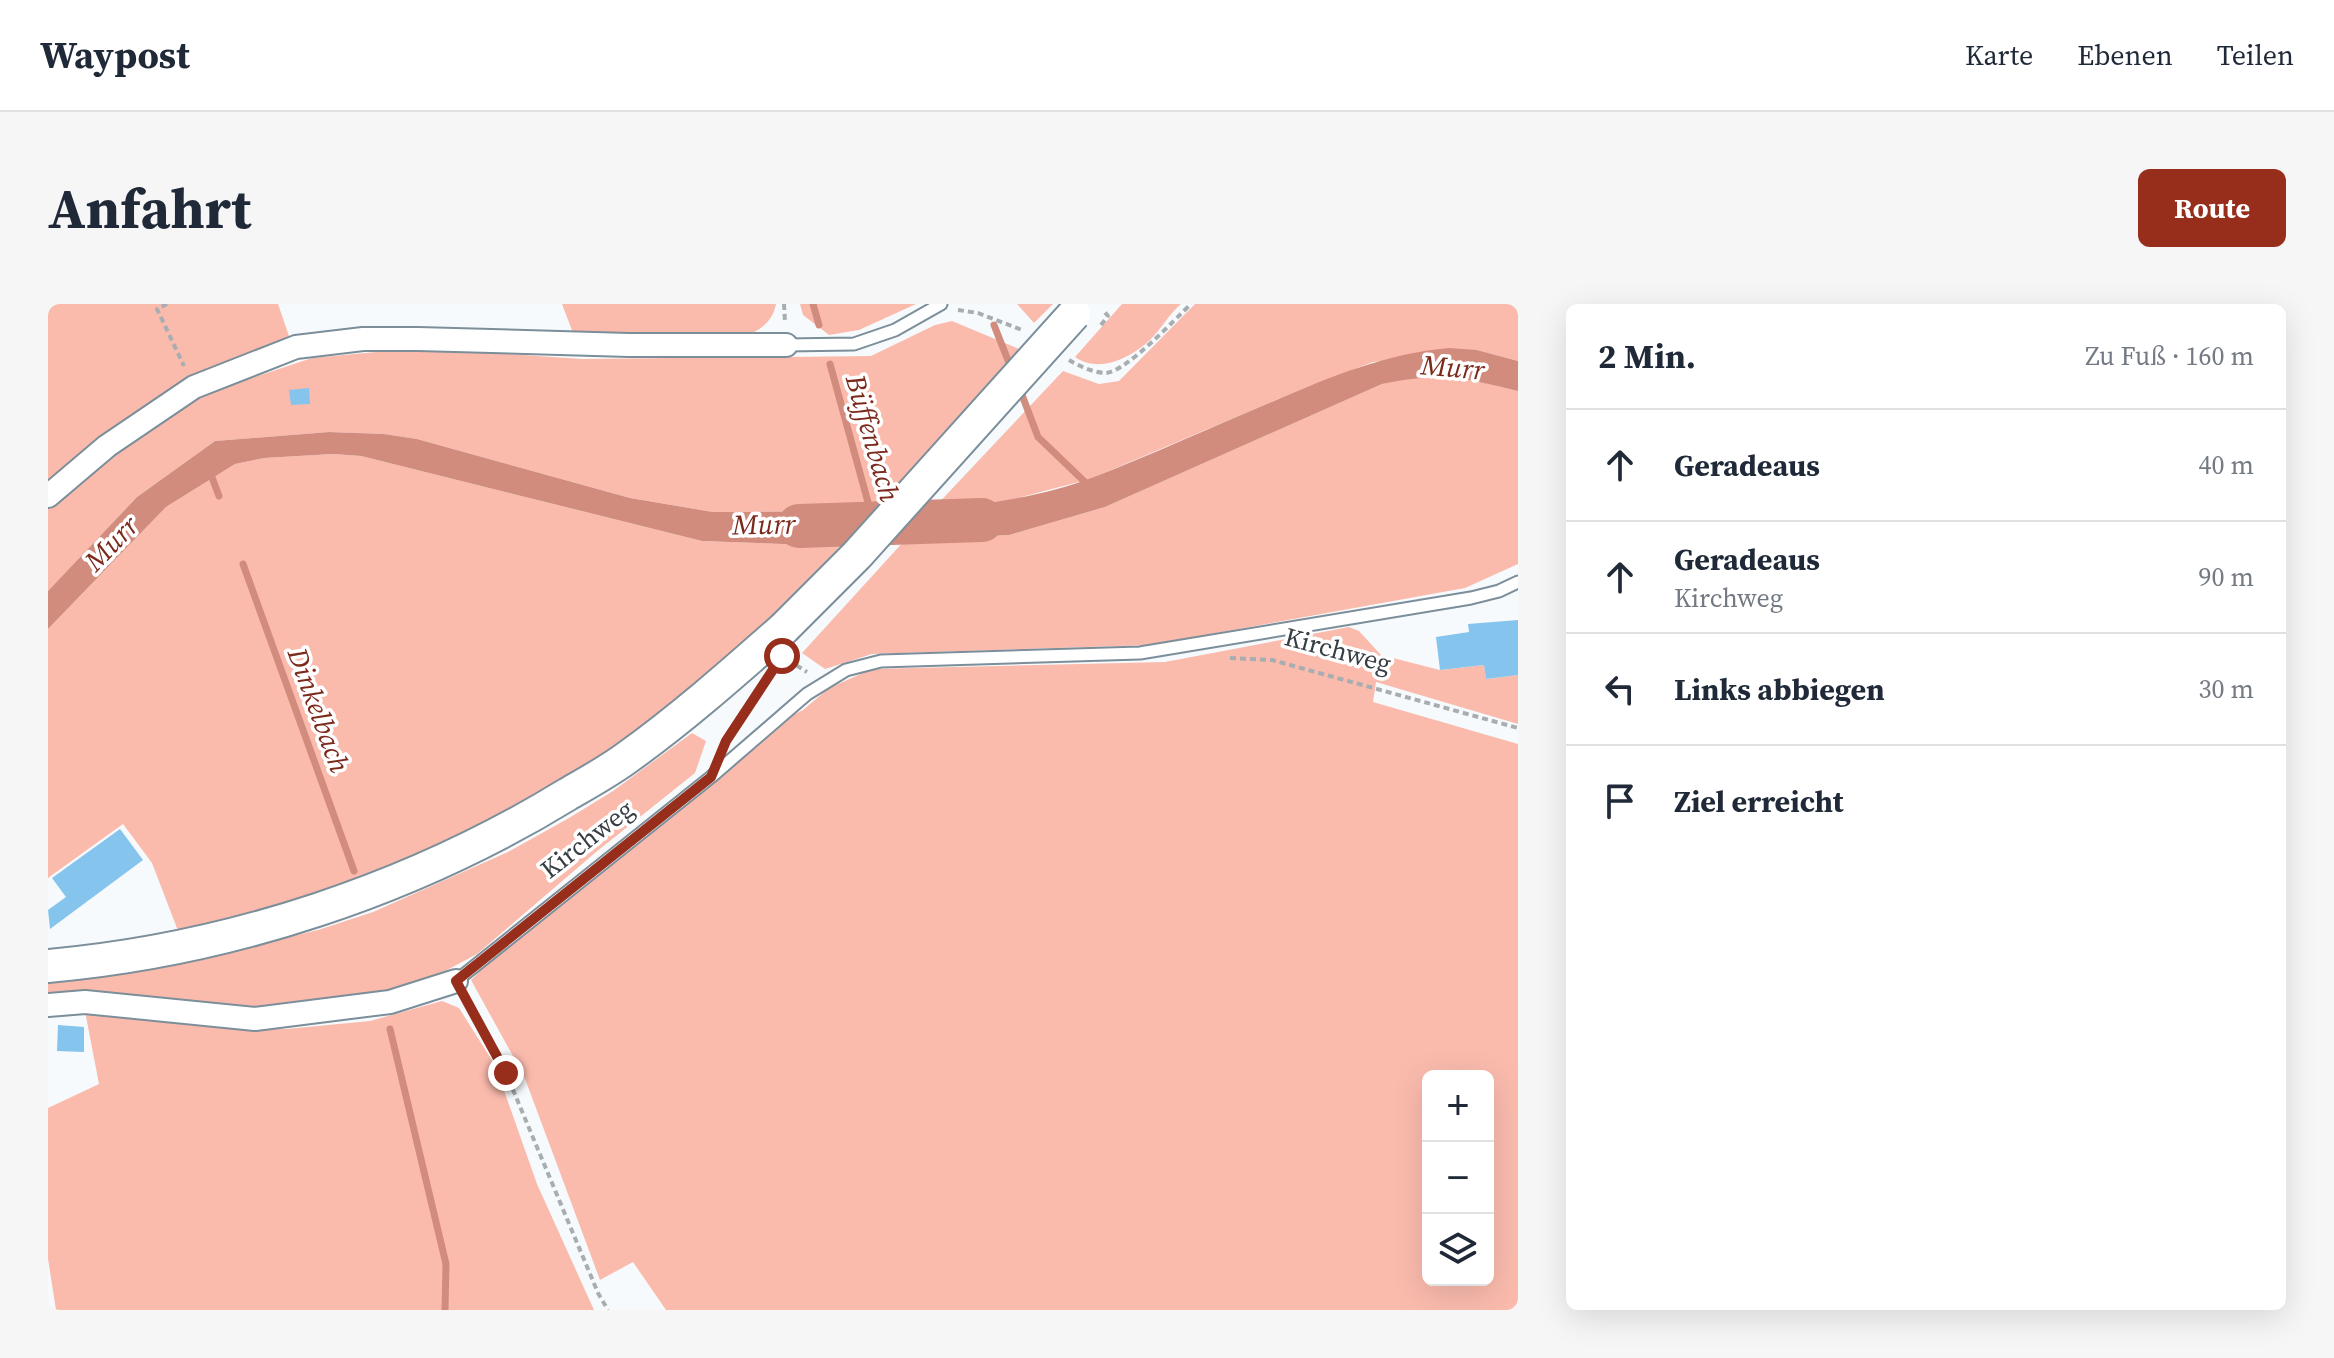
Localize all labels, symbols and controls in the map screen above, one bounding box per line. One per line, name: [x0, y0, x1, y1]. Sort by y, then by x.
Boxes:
text: Waypost: [40, 29, 190, 81]
text: Karte: [1965, 36, 2033, 74]
text: Ebenen: [2077, 36, 2173, 74]
text: Teilen: [2217, 36, 2294, 74]
button: Route: [2138, 169, 2286, 247]
text: Anfahrt: [48, 170, 251, 247]
text: 2 Min.: [1598, 333, 1696, 379]
text: Zu Fuß · 160 m: [2085, 338, 2254, 374]
water label: Murr: [1419, 345, 1487, 389]
water label: Büffenbach: [836, 369, 909, 506]
icon: ahead: [1598, 443, 1642, 487]
text: Geradeaus: [1674, 445, 1820, 486]
text: 40 m: [2199, 447, 2254, 483]
water label: Murr: [731, 504, 797, 544]
water label: Murr: [75, 506, 147, 580]
text: Geradeaus: [1674, 539, 1820, 580]
icon: ahead: [1598, 555, 1642, 599]
text: 90 m: [2199, 559, 2254, 595]
text: Kirchweg: [1674, 580, 1783, 616]
street label: Kirchweg: [1281, 618, 1395, 682]
route start: [764, 638, 800, 674]
water label: Dinkelbach: [279, 641, 359, 778]
icon: left: [1598, 667, 1642, 711]
text: Links abbiegen: [1674, 669, 1885, 710]
text: 30 m: [2199, 671, 2254, 707]
icon: arrive: [1598, 779, 1642, 823]
text: Ziel erreicht: [1674, 781, 1843, 822]
street label: Kirchweg: [533, 791, 641, 887]
route end: [488, 1055, 524, 1091]
map controls: [1422, 1070, 1494, 1286]
button: +: [1422, 1070, 1494, 1142]
button: −: [1422, 1142, 1494, 1214]
button: layers: [1422, 1214, 1494, 1286]

